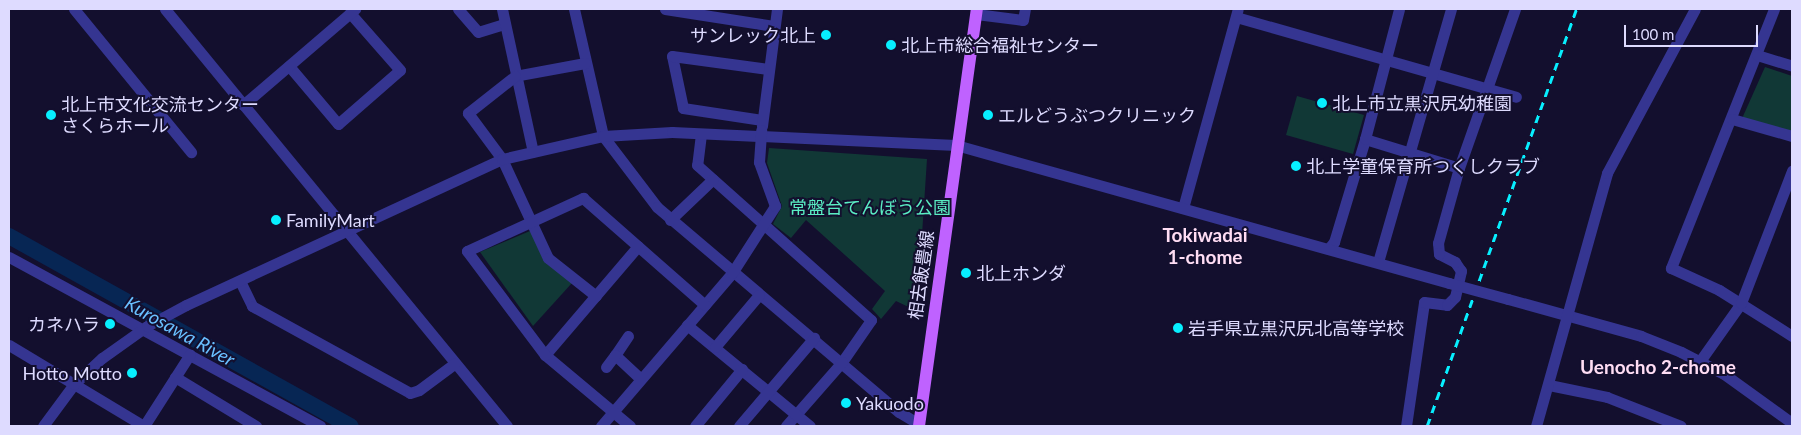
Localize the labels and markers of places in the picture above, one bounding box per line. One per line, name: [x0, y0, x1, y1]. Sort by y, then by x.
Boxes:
place label: サンレック北上: [690, 24, 816, 46]
marker: サンレック北上: [820, 29, 832, 41]
place label: 北上市総合福祉センター: [901, 34, 1099, 56]
marker: 北上市総合福祉センター: [885, 39, 897, 51]
place label: 北上市立黒沢尻幼稚園: [1332, 92, 1512, 114]
place label: 北上市文化交流センター さくらホール: [61, 94, 259, 136]
marker: 北上市立黒沢尻幼稚園: [1316, 97, 1328, 109]
place label: エルどうぶつクリニック: [998, 104, 1196, 126]
marker: 北上市文化交流センター さくらホール: [45, 109, 57, 121]
marker: エルどうぶつクリニック: [982, 109, 994, 121]
place label: 北上学童保育所つくしクラブ: [1306, 155, 1540, 177]
marker: 北上学童保育所つくしクラブ: [1290, 160, 1302, 172]
place label: FamilyMart: [286, 209, 375, 231]
marker: FamilyMart: [270, 214, 282, 226]
place label: 北上ホンダ: [976, 262, 1066, 284]
marker: 北上ホンダ: [960, 267, 972, 279]
place label: カネハラ: [28, 313, 100, 335]
place label: 岩手県立黒沢尻北高等学校: [1188, 317, 1404, 339]
marker: カネハラ: [104, 318, 116, 330]
marker: 岩手県立黒沢尻北高等学校: [1172, 322, 1184, 334]
place label: Hotto Motto: [22, 362, 122, 384]
marker: Hotto Motto: [126, 367, 138, 379]
place label: Yakuodo: [856, 392, 924, 414]
marker: Yakuodo: [840, 397, 852, 409]

